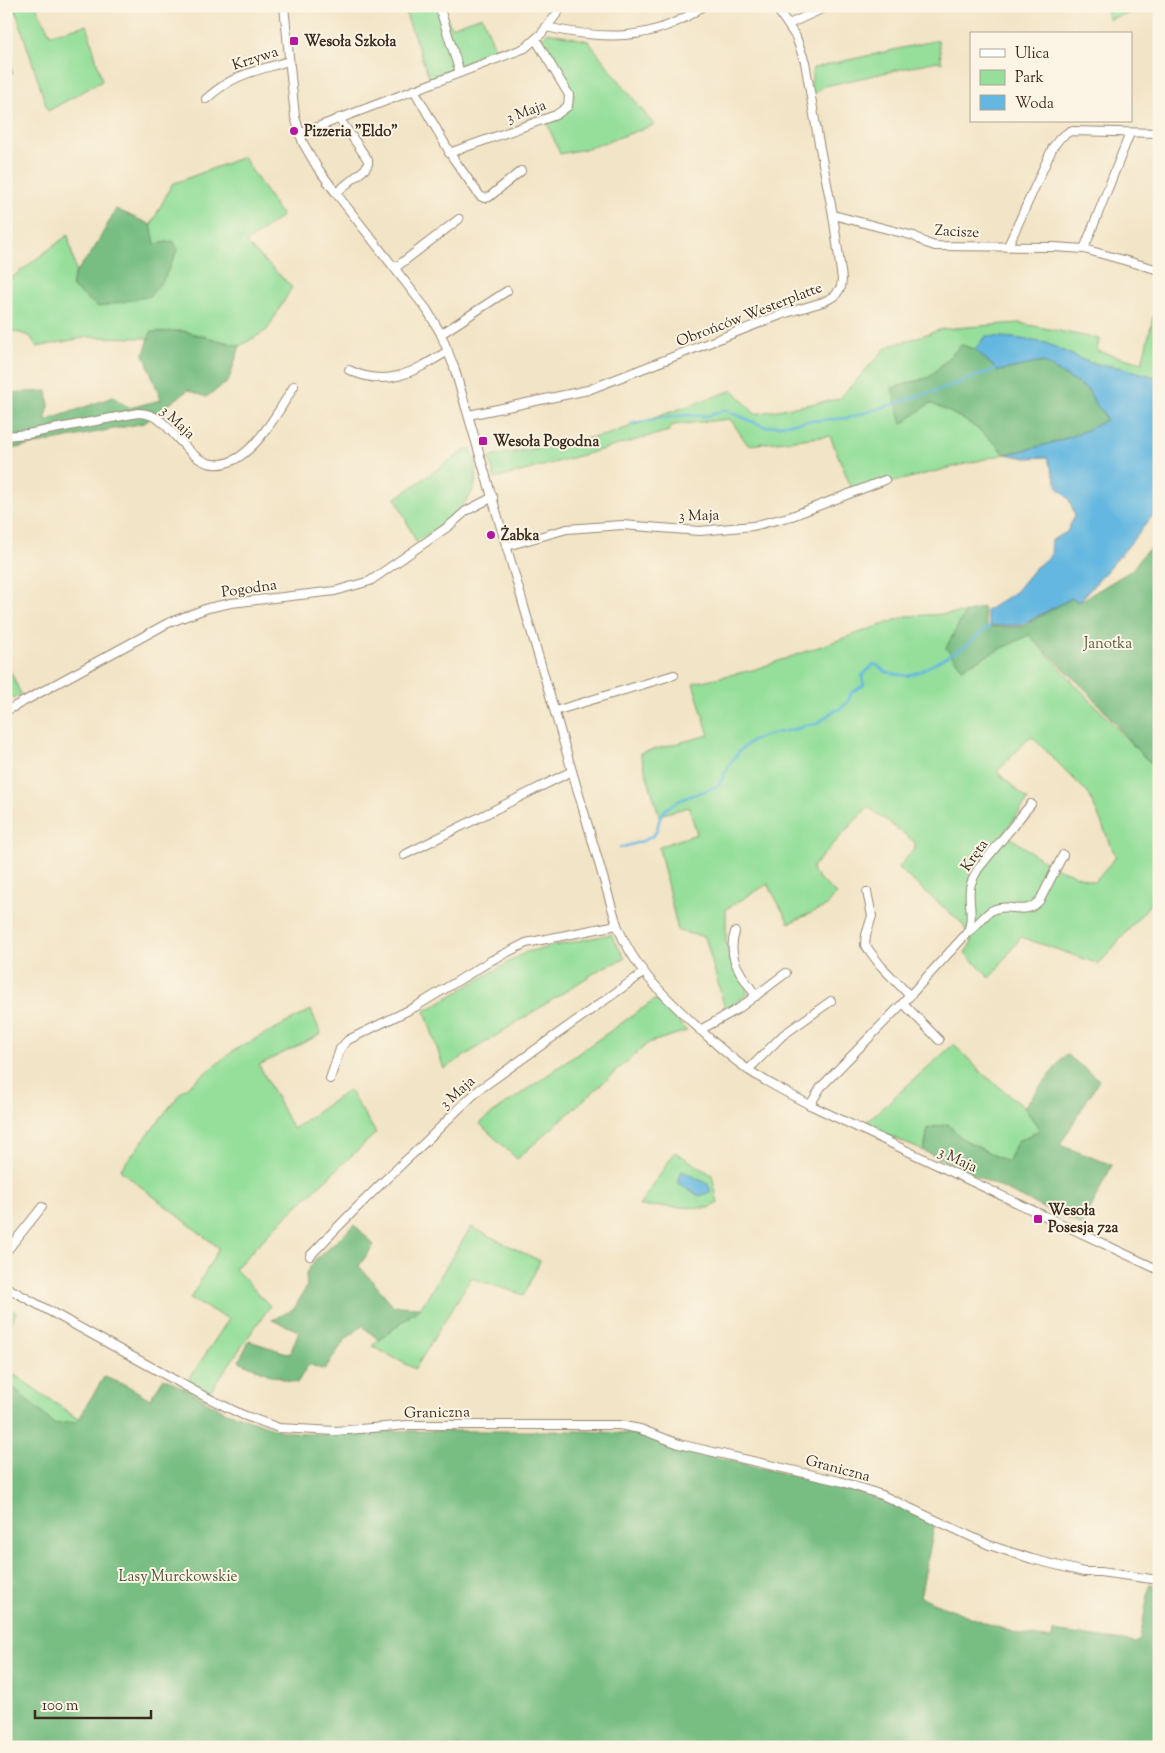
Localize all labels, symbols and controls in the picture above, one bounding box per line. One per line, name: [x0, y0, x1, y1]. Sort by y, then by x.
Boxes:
place label: Wesoła Szkoła: [304, 32, 396, 53]
legend: [970, 32, 1132, 122]
marker: Wesoła Szkoła: [288, 35, 300, 47]
street label: Krzywa: [230, 42, 281, 77]
text: Ulica: [1015, 44, 1049, 65]
text: Park: [1015, 68, 1044, 89]
text: Woda: [1015, 94, 1054, 115]
street label: 3 Maja: [504, 96, 549, 129]
place label: Pizzeria "Eldo": [304, 122, 398, 143]
marker: Pizzeria "Eldo": [288, 125, 300, 137]
street label: Zacisze: [934, 221, 980, 244]
street label: Obrońców Westerplatte: [674, 278, 826, 353]
street label: 3 Maja: [155, 401, 199, 445]
place label: Wesoła Pogodna: [493, 432, 599, 453]
marker: Wesoła Pogodna: [477, 435, 489, 447]
street label: 3 Maja: [678, 506, 720, 527]
place label: Żabka: [501, 524, 540, 547]
marker: Żabka: [485, 529, 497, 541]
street label: Pogodna: [220, 575, 278, 604]
park label: Janotka: [1083, 634, 1132, 655]
street label: Kręta: [957, 835, 994, 876]
street label: 3 Maja: [436, 1072, 480, 1115]
street label: 3 Maja: [934, 1142, 980, 1179]
place label: Wesoła Posesja 72a: [1048, 1201, 1119, 1239]
marker: Wesoła Posesja 72a: [1032, 1213, 1044, 1225]
street label: Graniczna: [404, 1402, 470, 1425]
street label: Graniczna: [803, 1451, 872, 1488]
park label: Lasy Murckowskie: [118, 1567, 238, 1588]
scale bar: [35, 1688, 151, 1720]
text: 100 m: [42, 1696, 79, 1717]

